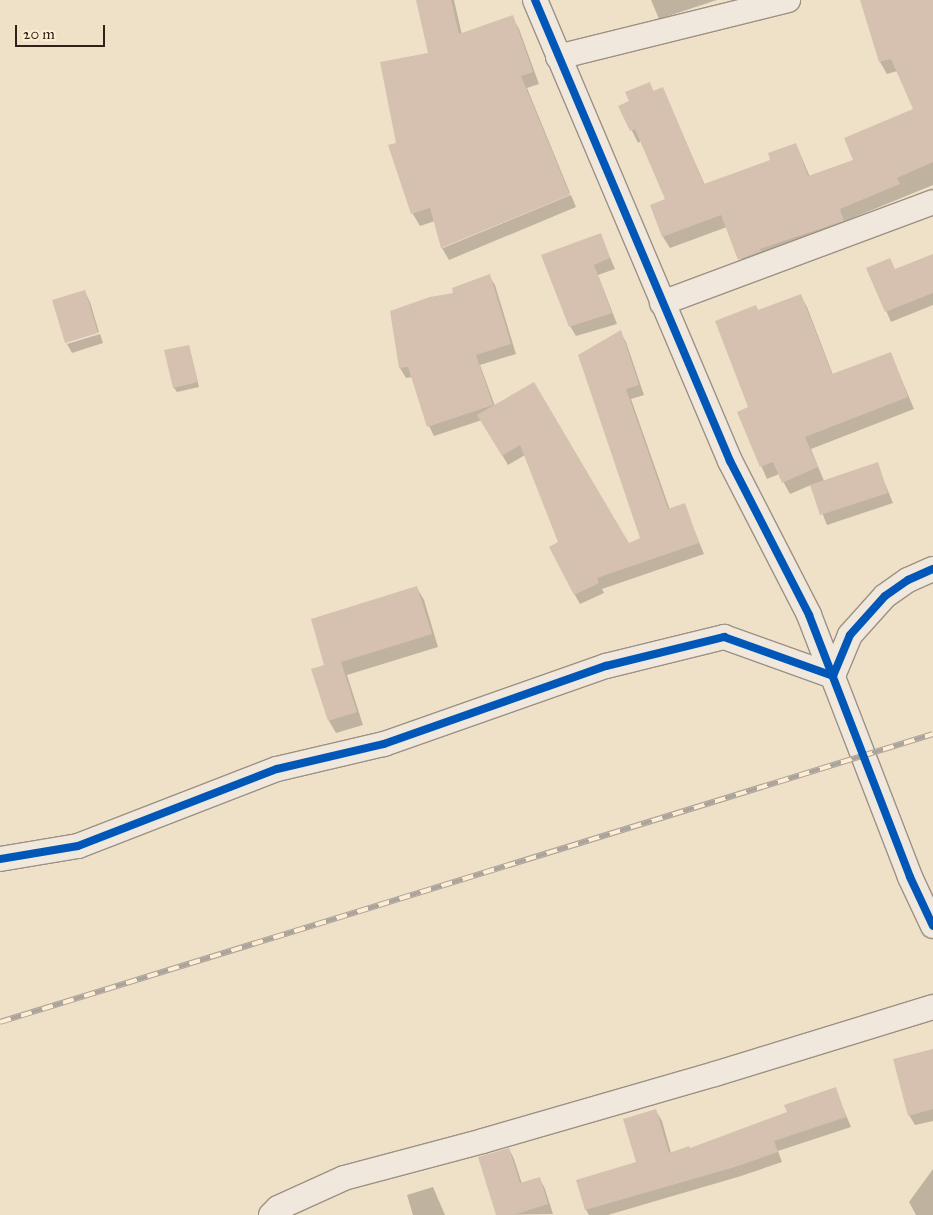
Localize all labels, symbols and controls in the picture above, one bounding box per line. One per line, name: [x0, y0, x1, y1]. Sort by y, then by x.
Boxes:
scale bar: [18, 15, 108, 47]
text: 20 m: [23, 25, 55, 43]

